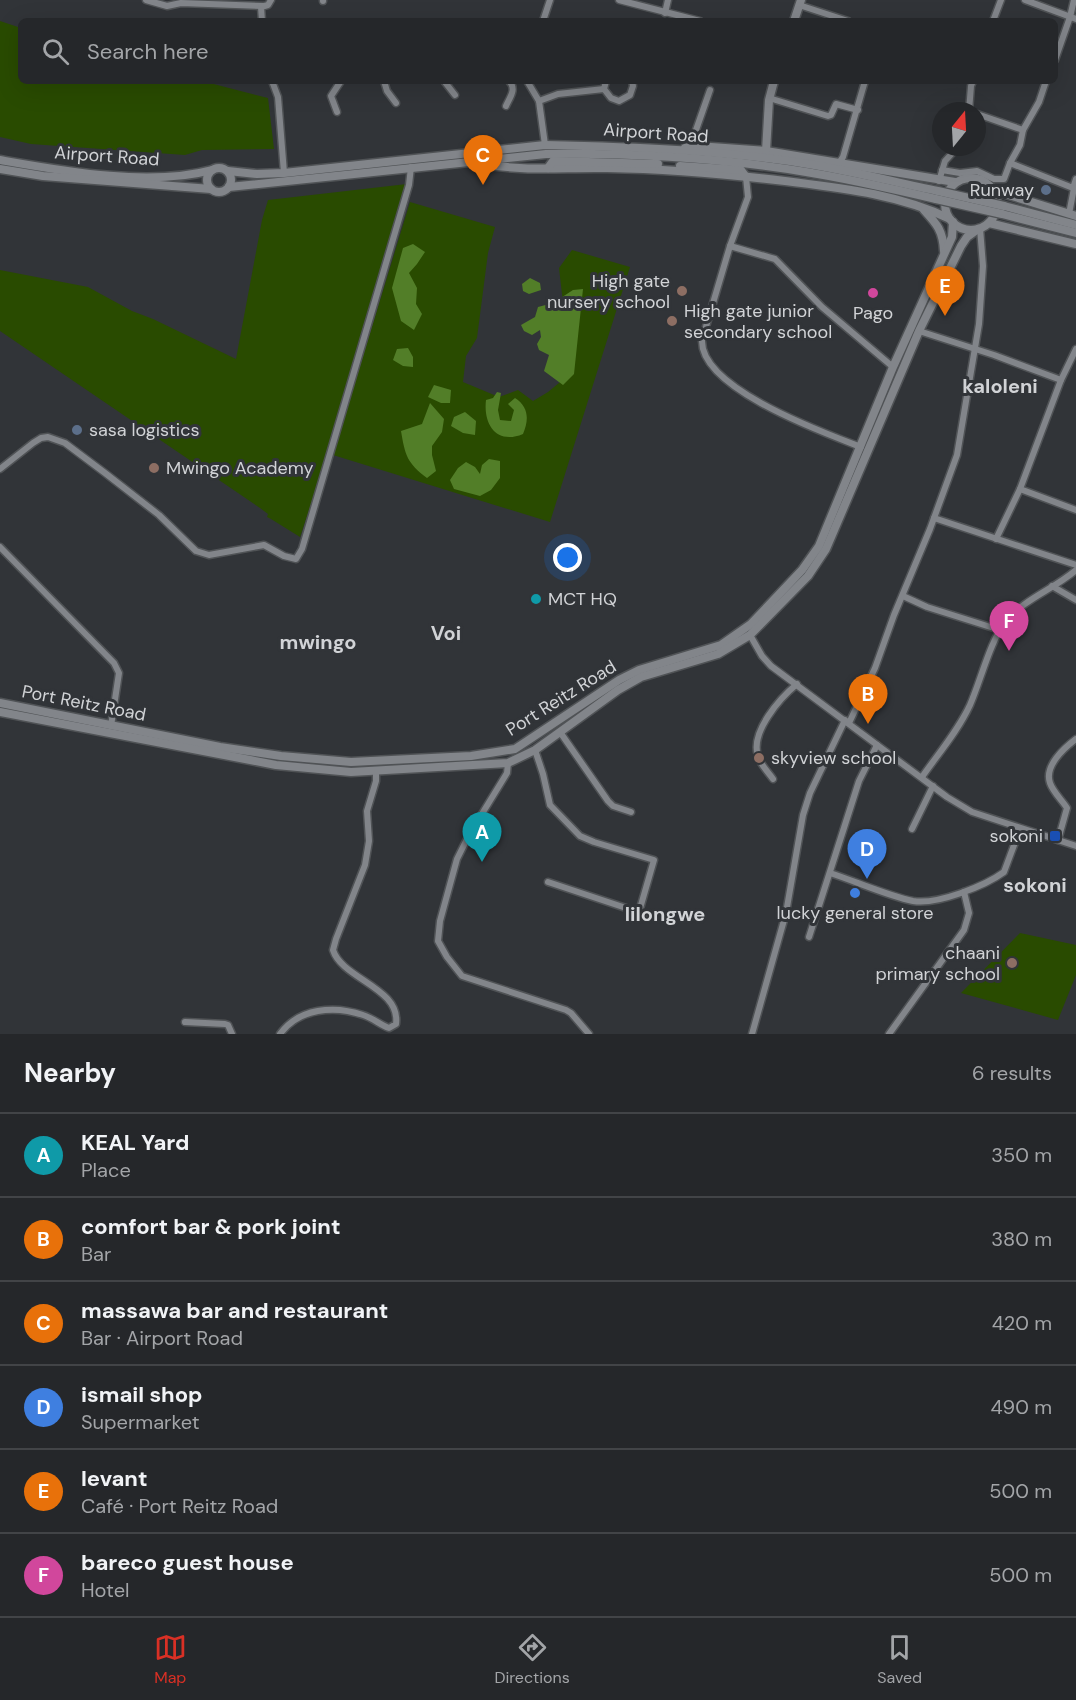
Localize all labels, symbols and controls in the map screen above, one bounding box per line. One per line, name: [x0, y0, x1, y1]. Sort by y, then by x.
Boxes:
search box: [18, 18, 1058, 84]
icon: search: [39, 35, 72, 68]
text: Search here: [87, 37, 208, 66]
north arrow: [932, 102, 986, 156]
street label: Airport Road: [603, 117, 709, 149]
pin: C: [464, 136, 502, 185]
street label: Airport Road: [54, 140, 160, 172]
place label: Runway: [970, 178, 1034, 202]
marker: Runway: [1039, 183, 1053, 197]
pin: E: [926, 266, 964, 316]
place label: High gate nursery school: [547, 269, 670, 314]
marker: High gate nursery school: [675, 284, 689, 298]
marker: Pago: [866, 286, 880, 300]
place label: High gate junior secondary school: [684, 299, 832, 344]
place label: Pago: [853, 301, 893, 325]
marker: High gate junior secondary school: [665, 314, 679, 328]
district label: kaloleni: [962, 373, 1038, 399]
place label: sasa logistics: [89, 418, 199, 442]
marker: sasa logistics: [70, 423, 84, 437]
place label: Mwingo Academy: [166, 456, 314, 480]
marker: Mwingo Academy: [147, 461, 161, 475]
your location: [553, 543, 582, 572]
place label: MCT HQ: [548, 587, 617, 611]
marker: MCT HQ: [529, 592, 543, 606]
pin: F: [990, 602, 1028, 651]
district label: Voi: [431, 620, 461, 646]
district label: mwingo: [280, 629, 356, 655]
street label: Port Reitz Road: [501, 654, 621, 742]
pin: B: [848, 674, 888, 724]
street label: Port Reitz Road: [20, 679, 148, 727]
place label: skyview school: [771, 746, 896, 770]
marker: skyview school: [752, 751, 766, 765]
pin: A: [462, 812, 502, 862]
place label: sokoni: [990, 824, 1043, 848]
marker: sokoni: [1048, 829, 1062, 843]
pin: D: [848, 830, 886, 879]
district label: sokoni: [1003, 872, 1067, 898]
marker: lucky general store: [848, 886, 862, 900]
district label: lilongwe: [625, 901, 705, 927]
place label: lucky general store: [777, 901, 933, 925]
place label: chaani primary school: [875, 941, 1000, 986]
marker: chaani primary school: [1005, 956, 1019, 970]
text: Nearby: [24, 1056, 116, 1090]
text: 6 results: [972, 1060, 1052, 1086]
text: KEAL Yard: [81, 1128, 190, 1157]
text: A: [36, 1142, 51, 1168]
text: 350 m: [991, 1142, 1052, 1168]
text: Place: [81, 1157, 131, 1183]
text: comfort bar & pork joint: [81, 1212, 340, 1241]
text: B: [37, 1226, 50, 1252]
text: 380 m: [991, 1226, 1052, 1252]
text: Bar: [81, 1241, 111, 1267]
text: massawa bar and restaurant: [81, 1296, 388, 1325]
text: C: [36, 1310, 51, 1336]
text: 420 m: [992, 1310, 1052, 1336]
text: Bar · Airport Road: [81, 1325, 243, 1351]
text: ismail shop: [81, 1380, 203, 1409]
text: D: [36, 1394, 51, 1420]
text: 490 m: [990, 1394, 1052, 1420]
text: Supermarket: [81, 1409, 200, 1435]
text: levant: [81, 1464, 147, 1493]
text: E: [38, 1478, 49, 1504]
text: 500 m: [989, 1478, 1052, 1504]
text: Café · Port Reitz Road: [81, 1493, 278, 1519]
text: bareco guest house: [81, 1548, 294, 1577]
text: F: [38, 1562, 49, 1588]
text: 500 m: [989, 1562, 1052, 1588]
text: Hotel: [81, 1577, 129, 1603]
tab: Map: [154, 1631, 187, 1688]
tab: Directions: [494, 1631, 570, 1688]
tab: Saved: [877, 1631, 922, 1688]

